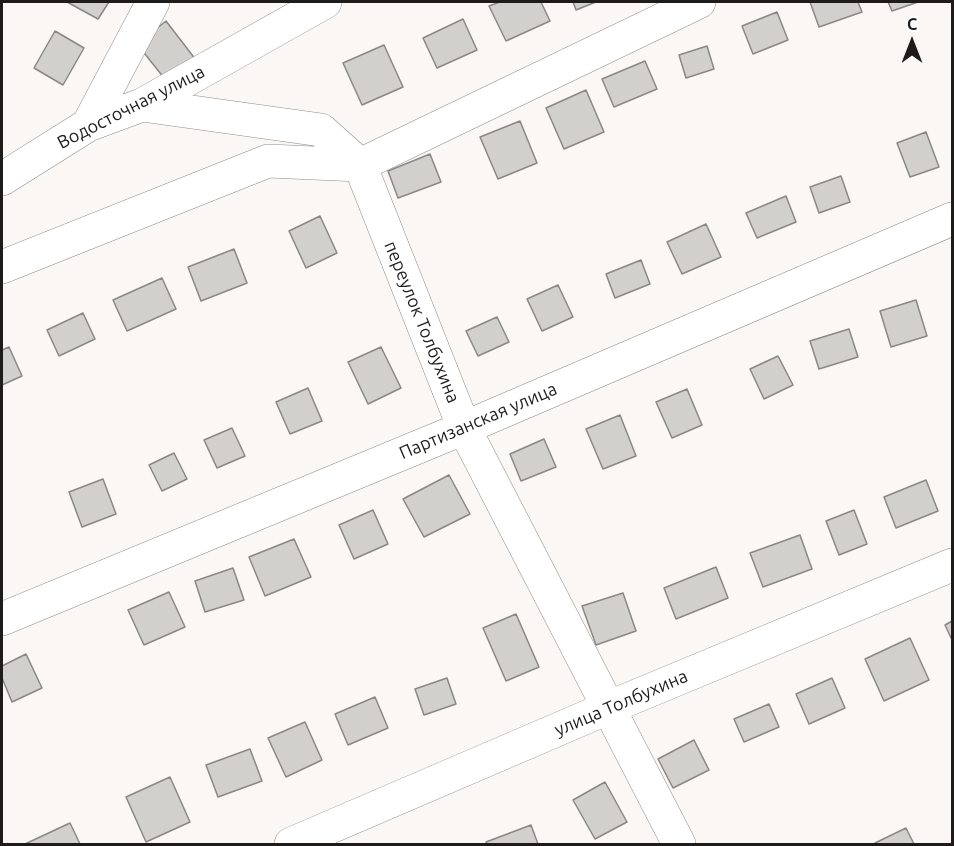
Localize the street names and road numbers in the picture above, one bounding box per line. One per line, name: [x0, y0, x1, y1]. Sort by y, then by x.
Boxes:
street label: Водосточная улица: [54, 61, 208, 153]
street label: переулок Толбухина: [380, 238, 464, 406]
street label: Партизанская улица: [396, 378, 560, 464]
street label: улица Толбухина: [551, 665, 691, 741]

